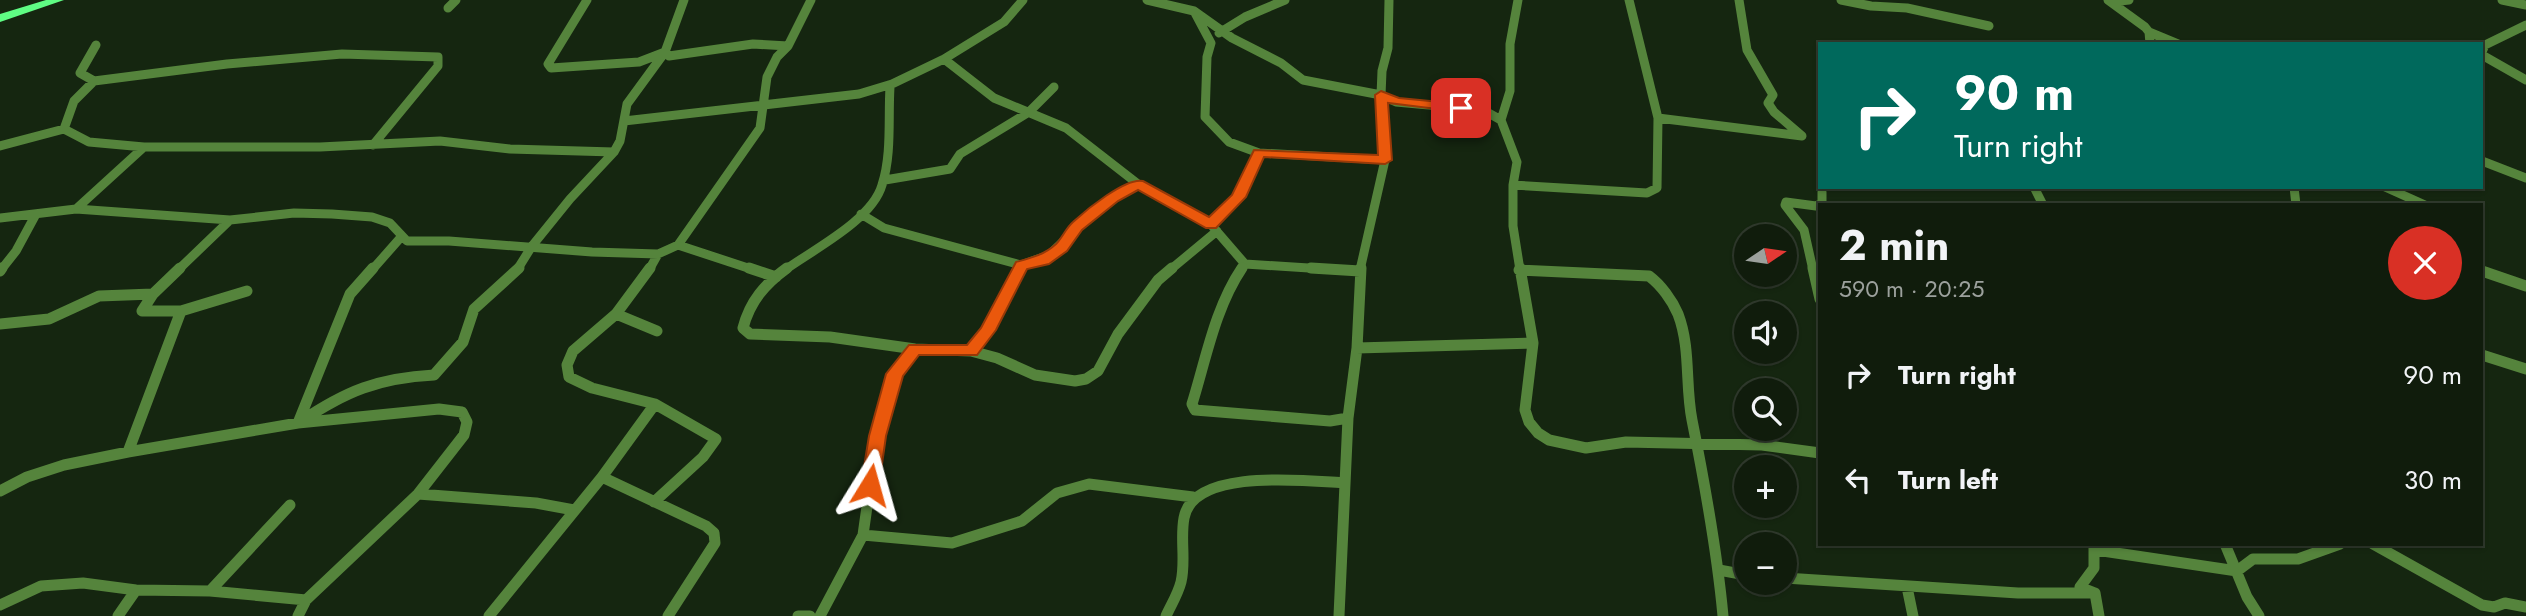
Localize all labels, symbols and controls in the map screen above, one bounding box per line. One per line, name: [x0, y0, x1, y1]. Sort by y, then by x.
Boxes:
text: 90 m: [1954, 58, 2074, 128]
icon: right: [1839, 70, 1930, 161]
pin: [1431, 78, 1491, 138]
icon: arrive: [1442, 89, 1480, 127]
text: Turn right: [1954, 123, 2083, 169]
text: 2 min: [1839, 215, 1949, 276]
north arrow: [1734, 224, 1797, 287]
map controls: [1734, 224, 1797, 595]
button: close: [2388, 226, 2462, 300]
text: 590 m · 20:25: [1839, 272, 1984, 306]
button: sound: [1734, 301, 1797, 364]
icon: right: [1839, 356, 1877, 394]
text: Turn right: [1898, 356, 2016, 394]
text: 90 m: [2403, 356, 2462, 394]
button: search: [1734, 378, 1797, 441]
position arrow: [833, 448, 907, 522]
button: +: [1734, 455, 1797, 518]
icon: left: [1839, 461, 1877, 499]
text: Turn left: [1898, 461, 1998, 499]
text: 30 m: [2404, 461, 2462, 499]
button: −: [1734, 532, 1797, 595]

